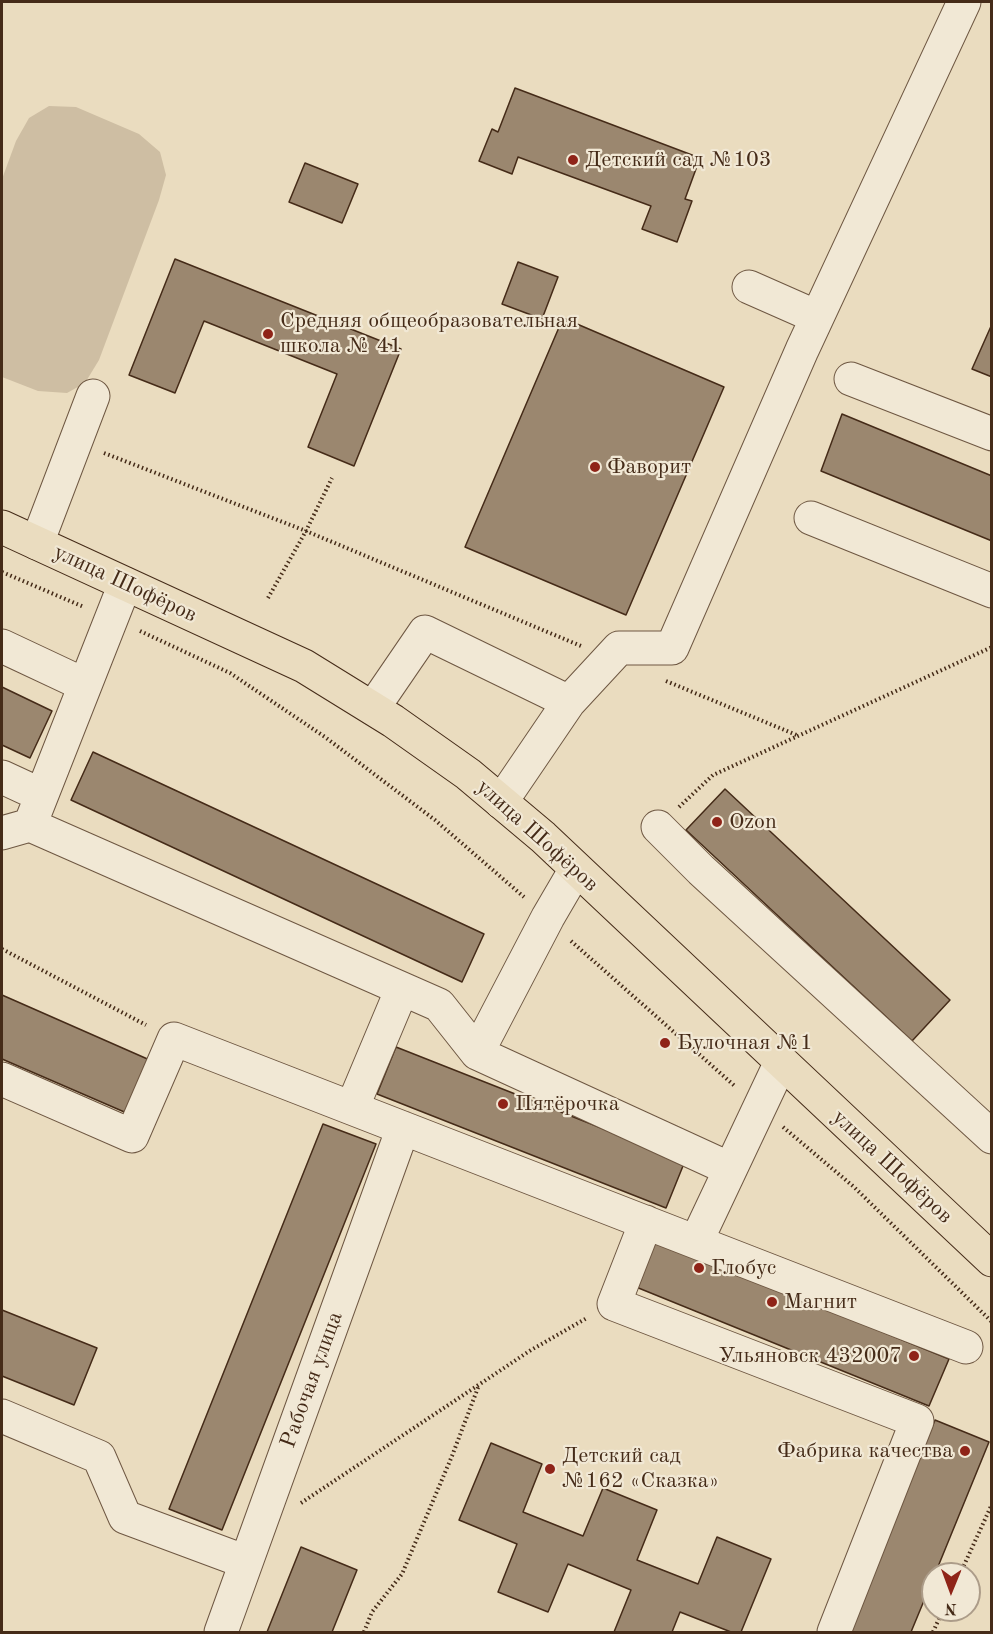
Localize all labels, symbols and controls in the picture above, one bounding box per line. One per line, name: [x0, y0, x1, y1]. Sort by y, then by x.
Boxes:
place label: Детский сад №103: [585, 147, 771, 173]
marker: Детский сад №103: [566, 153, 580, 167]
place label: Средняя общеобразовательная школа № 41: [280, 308, 578, 360]
marker: Средняя общеобразовательная школа № 41: [261, 327, 275, 341]
place label: Фаворит: [607, 454, 691, 480]
marker: Фаворит: [588, 460, 602, 474]
street label: улица Шофёров: [49, 539, 201, 629]
street label: улица Шофёров: [471, 774, 603, 898]
place label: Ozon: [729, 809, 777, 835]
marker: Ozon: [710, 815, 724, 829]
place label: Булочная №1: [677, 1030, 813, 1056]
marker: Булочная №1: [658, 1036, 672, 1050]
place label: Пятёрочка: [515, 1091, 619, 1117]
marker: Пятёрочка: [496, 1097, 510, 1111]
street label: улица Шофёров: [826, 1104, 958, 1230]
place label: Глобус: [711, 1255, 776, 1281]
marker: Глобус: [692, 1261, 706, 1275]
place label: Магнит: [784, 1289, 857, 1315]
marker: Магнит: [765, 1295, 779, 1309]
street label: Рабочая улица: [275, 1308, 349, 1452]
place label: Ульяновск 432007: [719, 1343, 902, 1369]
marker: Ульяновск 432007: [907, 1349, 921, 1363]
place label: Фабрика качества: [777, 1438, 953, 1464]
place label: Детский сад №162 «Сказка»: [562, 1443, 719, 1494]
marker: Фабрика качества: [958, 1444, 972, 1458]
marker: Детский сад №162 «Сказка»: [543, 1462, 557, 1476]
north arrow: [921, 1562, 981, 1622]
text: N: [944, 1600, 957, 1616]

